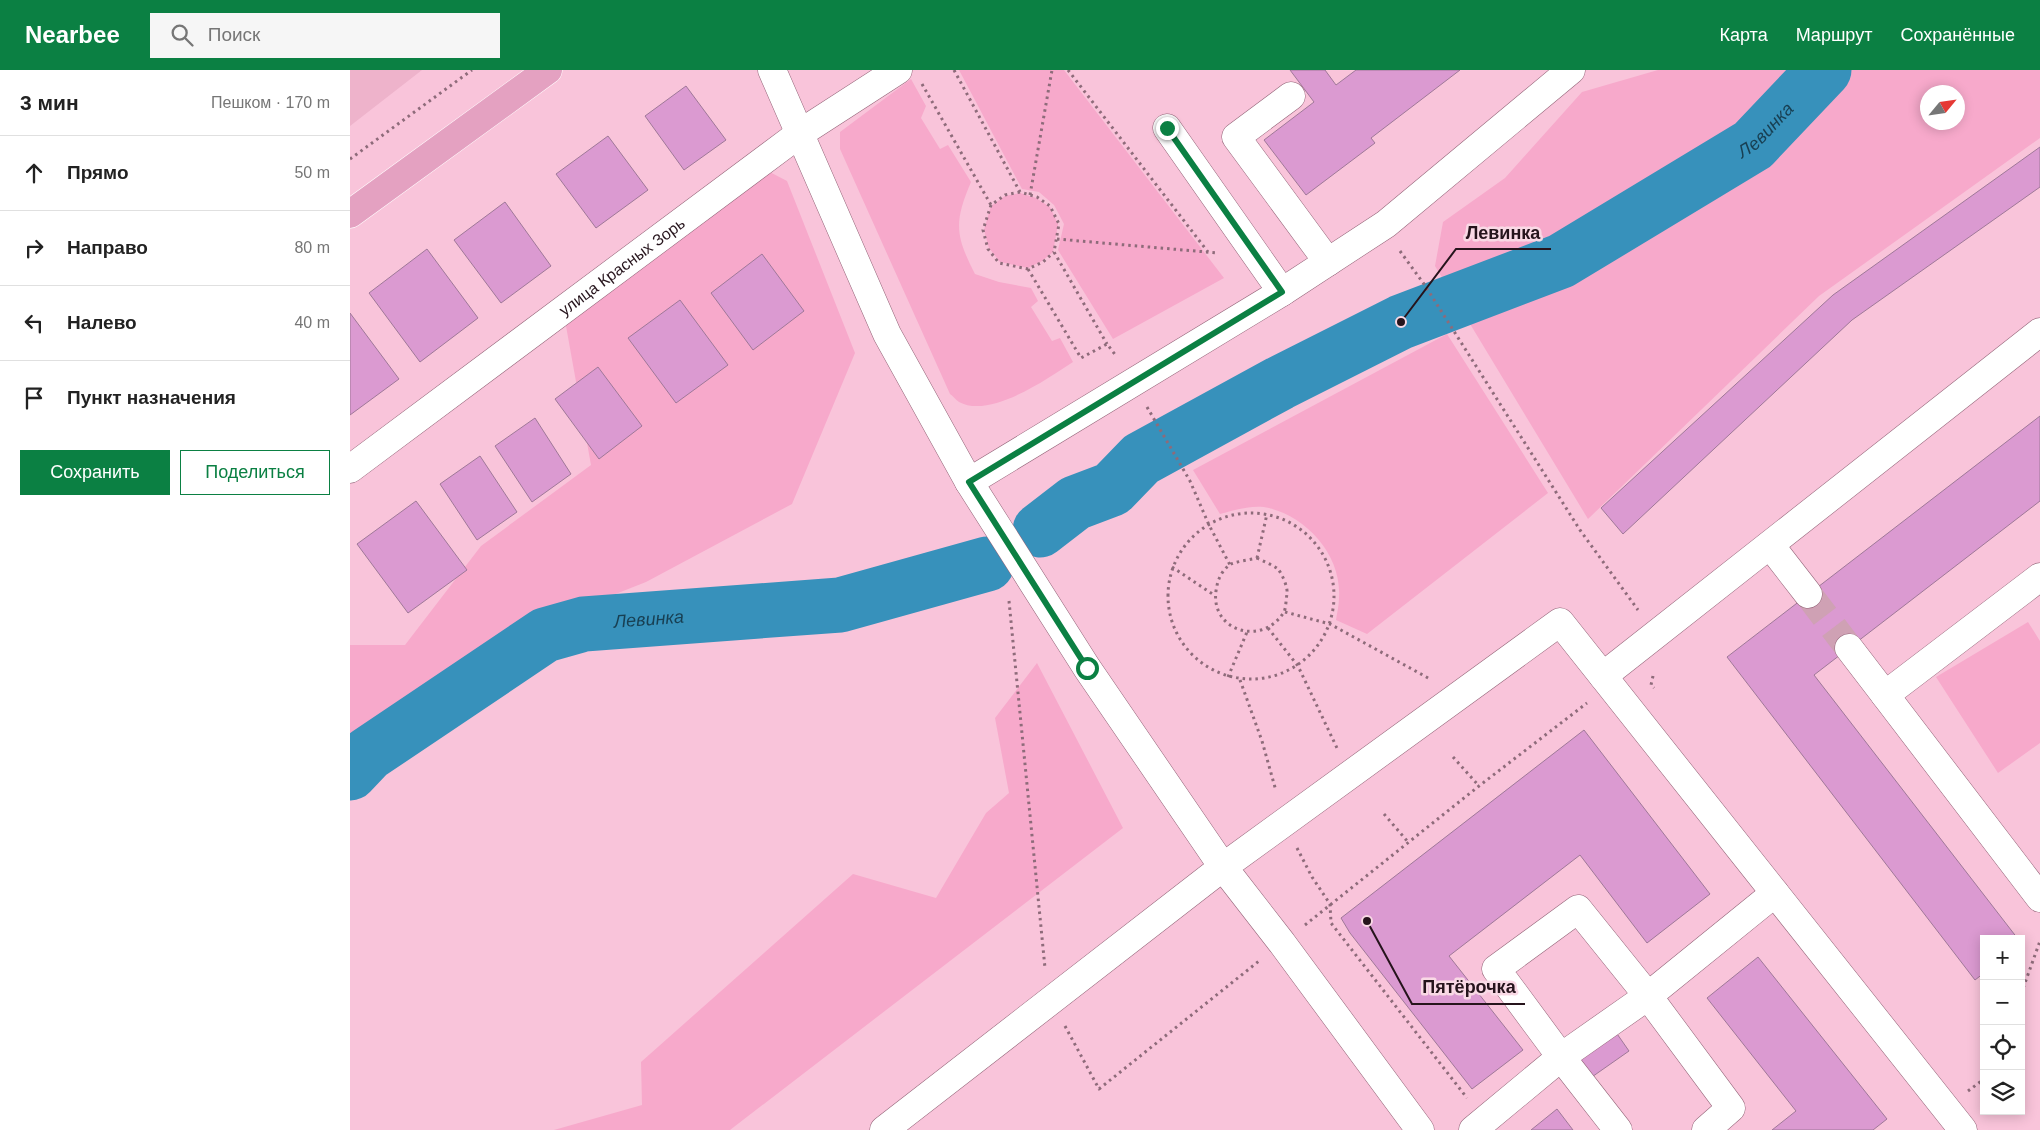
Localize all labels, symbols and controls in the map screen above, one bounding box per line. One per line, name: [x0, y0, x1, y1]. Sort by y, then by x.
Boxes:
search box: [150, 13, 500, 58]
text: Nearbee: [25, 21, 120, 48]
icon: search: [168, 21, 196, 49]
text: Поиск: [208, 24, 260, 45]
text: Карта: [1720, 25, 1768, 45]
text: Маршрут: [1796, 25, 1872, 45]
text: Сохранённые: [1900, 25, 2015, 45]
north arrow: [1920, 85, 1965, 130]
text: 3 мин: [20, 91, 79, 114]
text: Пешком · 170 m: [211, 94, 330, 111]
water label: Левинка: [1733, 99, 1797, 162]
route end: [1156, 117, 1179, 140]
icon: ahead: [20, 159, 48, 187]
text: Прямо: [67, 162, 129, 183]
text: 50 m: [294, 164, 330, 181]
street label: улица Красных Зорь: [556, 214, 688, 319]
callout: Левинка: [1456, 216, 1551, 249]
text: Левинка: [1466, 223, 1541, 243]
icon: right: [20, 234, 48, 262]
text: Направо: [67, 237, 148, 258]
text: 80 m: [294, 239, 330, 256]
icon: left: [20, 309, 48, 337]
text: Налево: [67, 312, 137, 333]
text: 40 m: [294, 314, 330, 331]
icon: arrive: [20, 384, 48, 412]
text: Пункт назначения: [67, 387, 236, 408]
button: Сохранить: [20, 450, 170, 495]
button: Поделиться: [180, 450, 330, 495]
water label: Левинка: [612, 607, 685, 632]
route start: [1076, 657, 1099, 680]
map controls: [1980, 935, 2025, 1115]
button: +: [1980, 935, 2025, 980]
callout: Пятёрочка: [1412, 971, 1525, 1004]
text: Пятёрочка: [1422, 977, 1517, 997]
button: −: [1980, 980, 2025, 1025]
button: locate: [1980, 1025, 2025, 1070]
button: layers: [1980, 1070, 2025, 1115]

